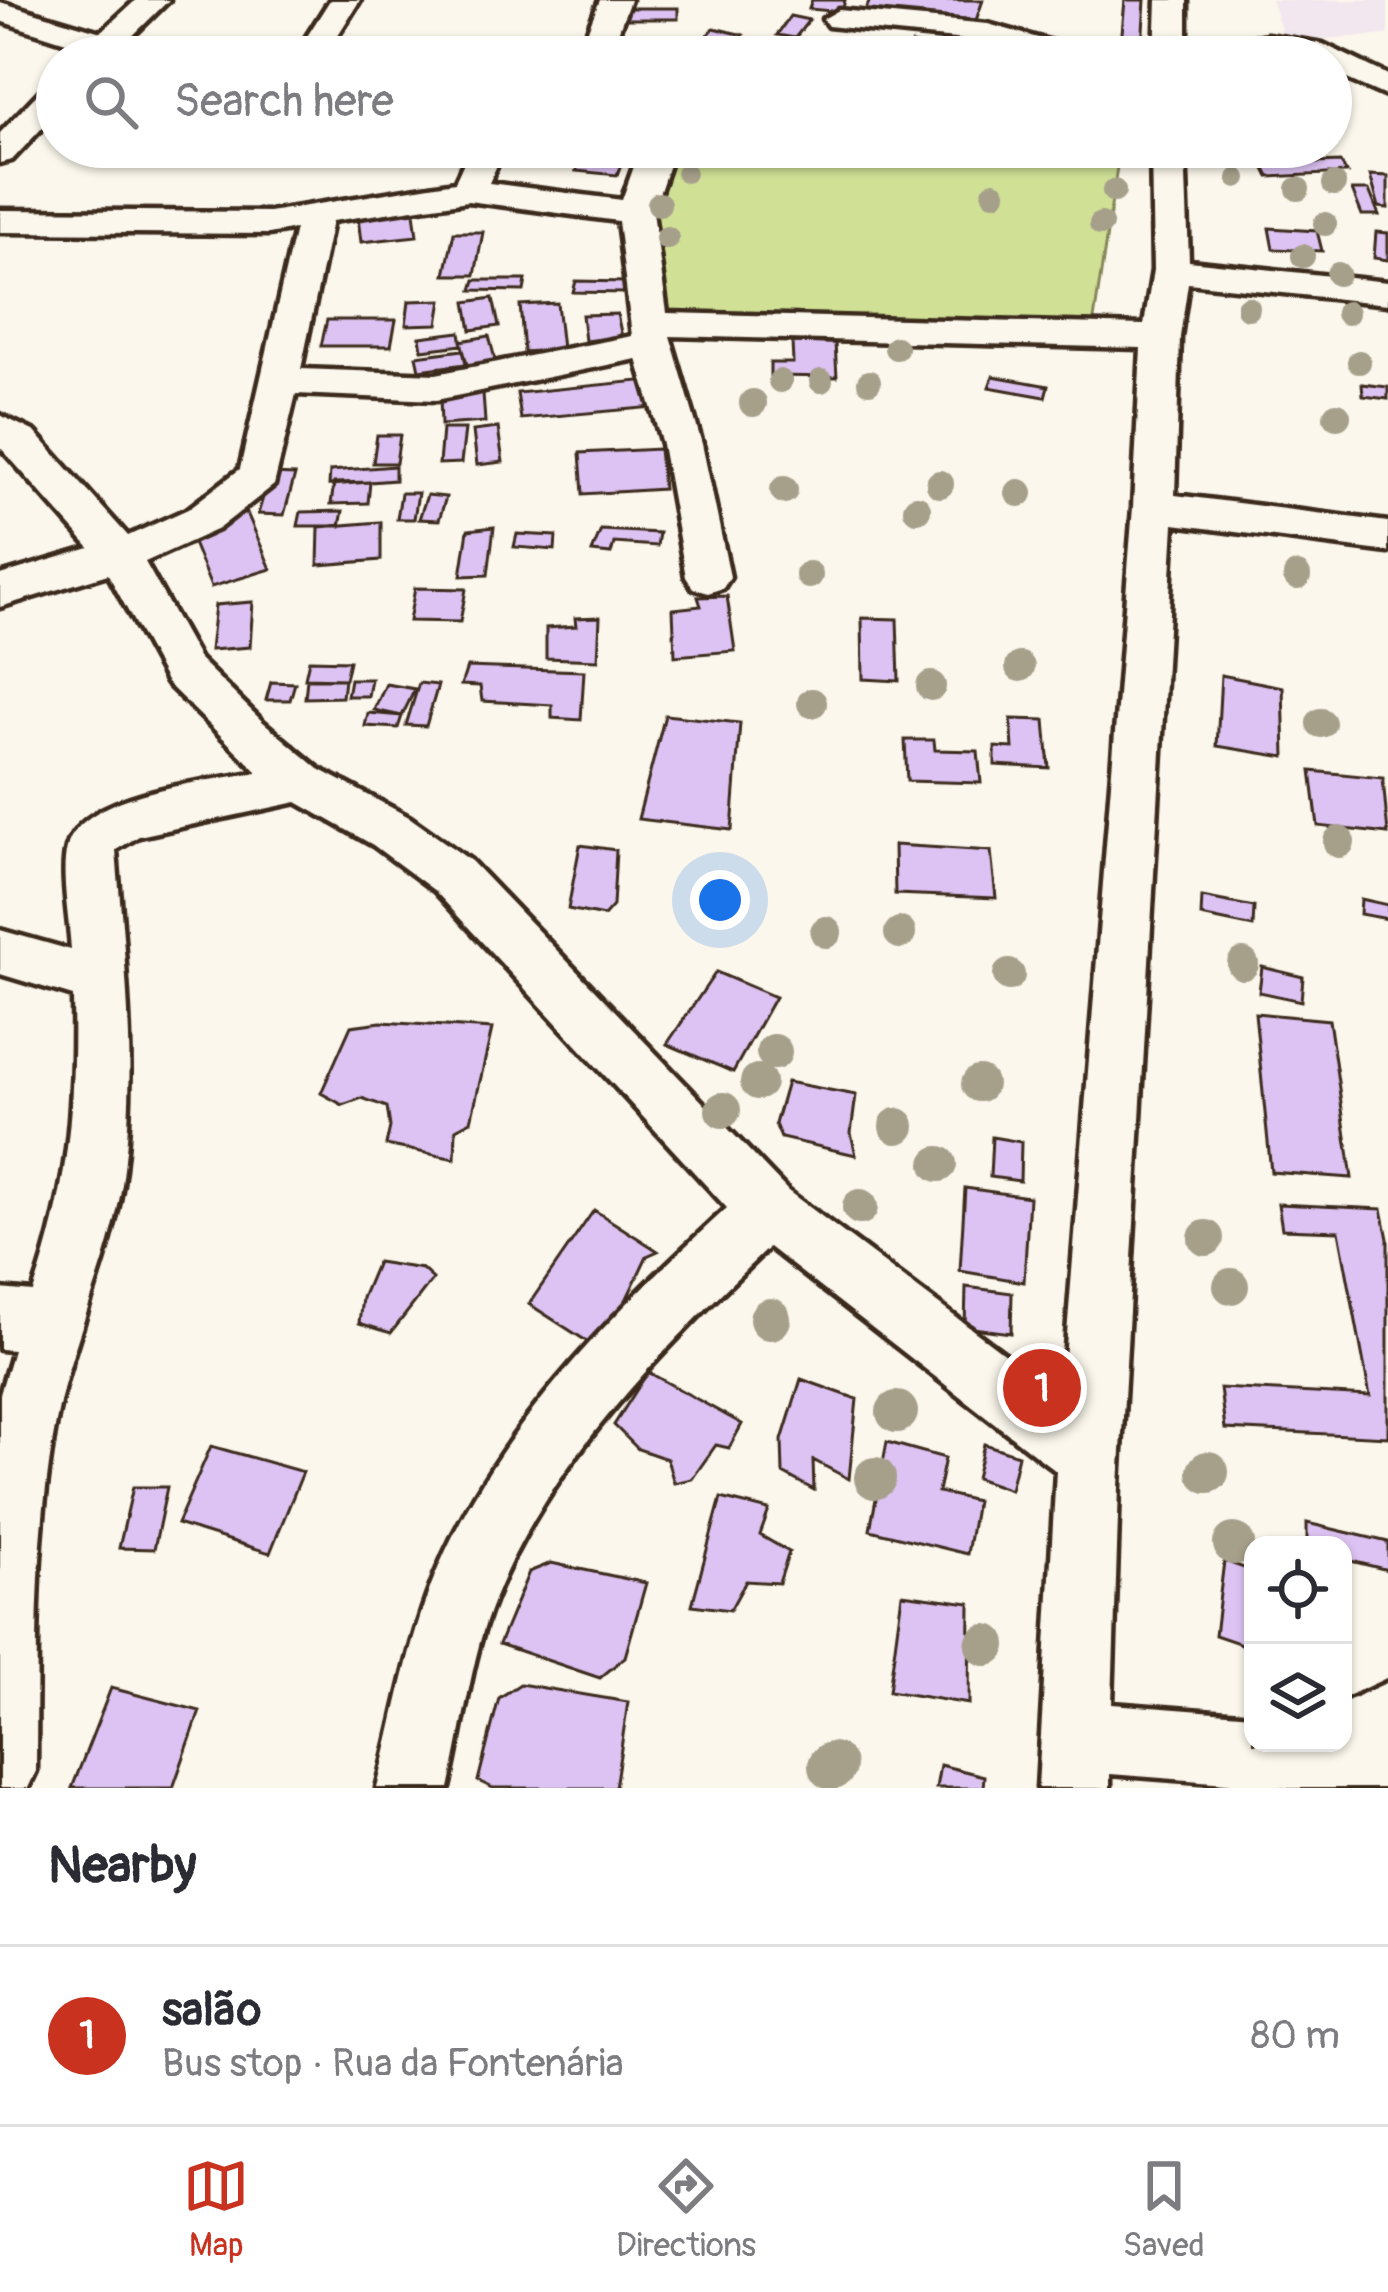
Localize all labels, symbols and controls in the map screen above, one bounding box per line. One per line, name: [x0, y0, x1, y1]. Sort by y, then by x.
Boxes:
search box: [36, 36, 1352, 168]
icon: search: [78, 69, 144, 135]
text: Search here: [174, 74, 394, 130]
your location: [690, 870, 750, 930]
pin: 1: [1003, 1343, 1081, 1433]
map controls: [1244, 1536, 1352, 1752]
button: locate: [1244, 1536, 1352, 1644]
button: layers: [1244, 1644, 1352, 1752]
text: Nearby: [48, 1834, 196, 1898]
text: salão: [162, 1983, 261, 2039]
text: 1: [79, 2011, 95, 2060]
text: 80 m: [1251, 2011, 1340, 2060]
text: Bus stop · Rua da Fontenária: [162, 2039, 624, 2088]
tab: Map: [183, 2153, 249, 2266]
tab: Directions: [616, 2153, 756, 2266]
tab: Saved: [1123, 2153, 1205, 2266]

